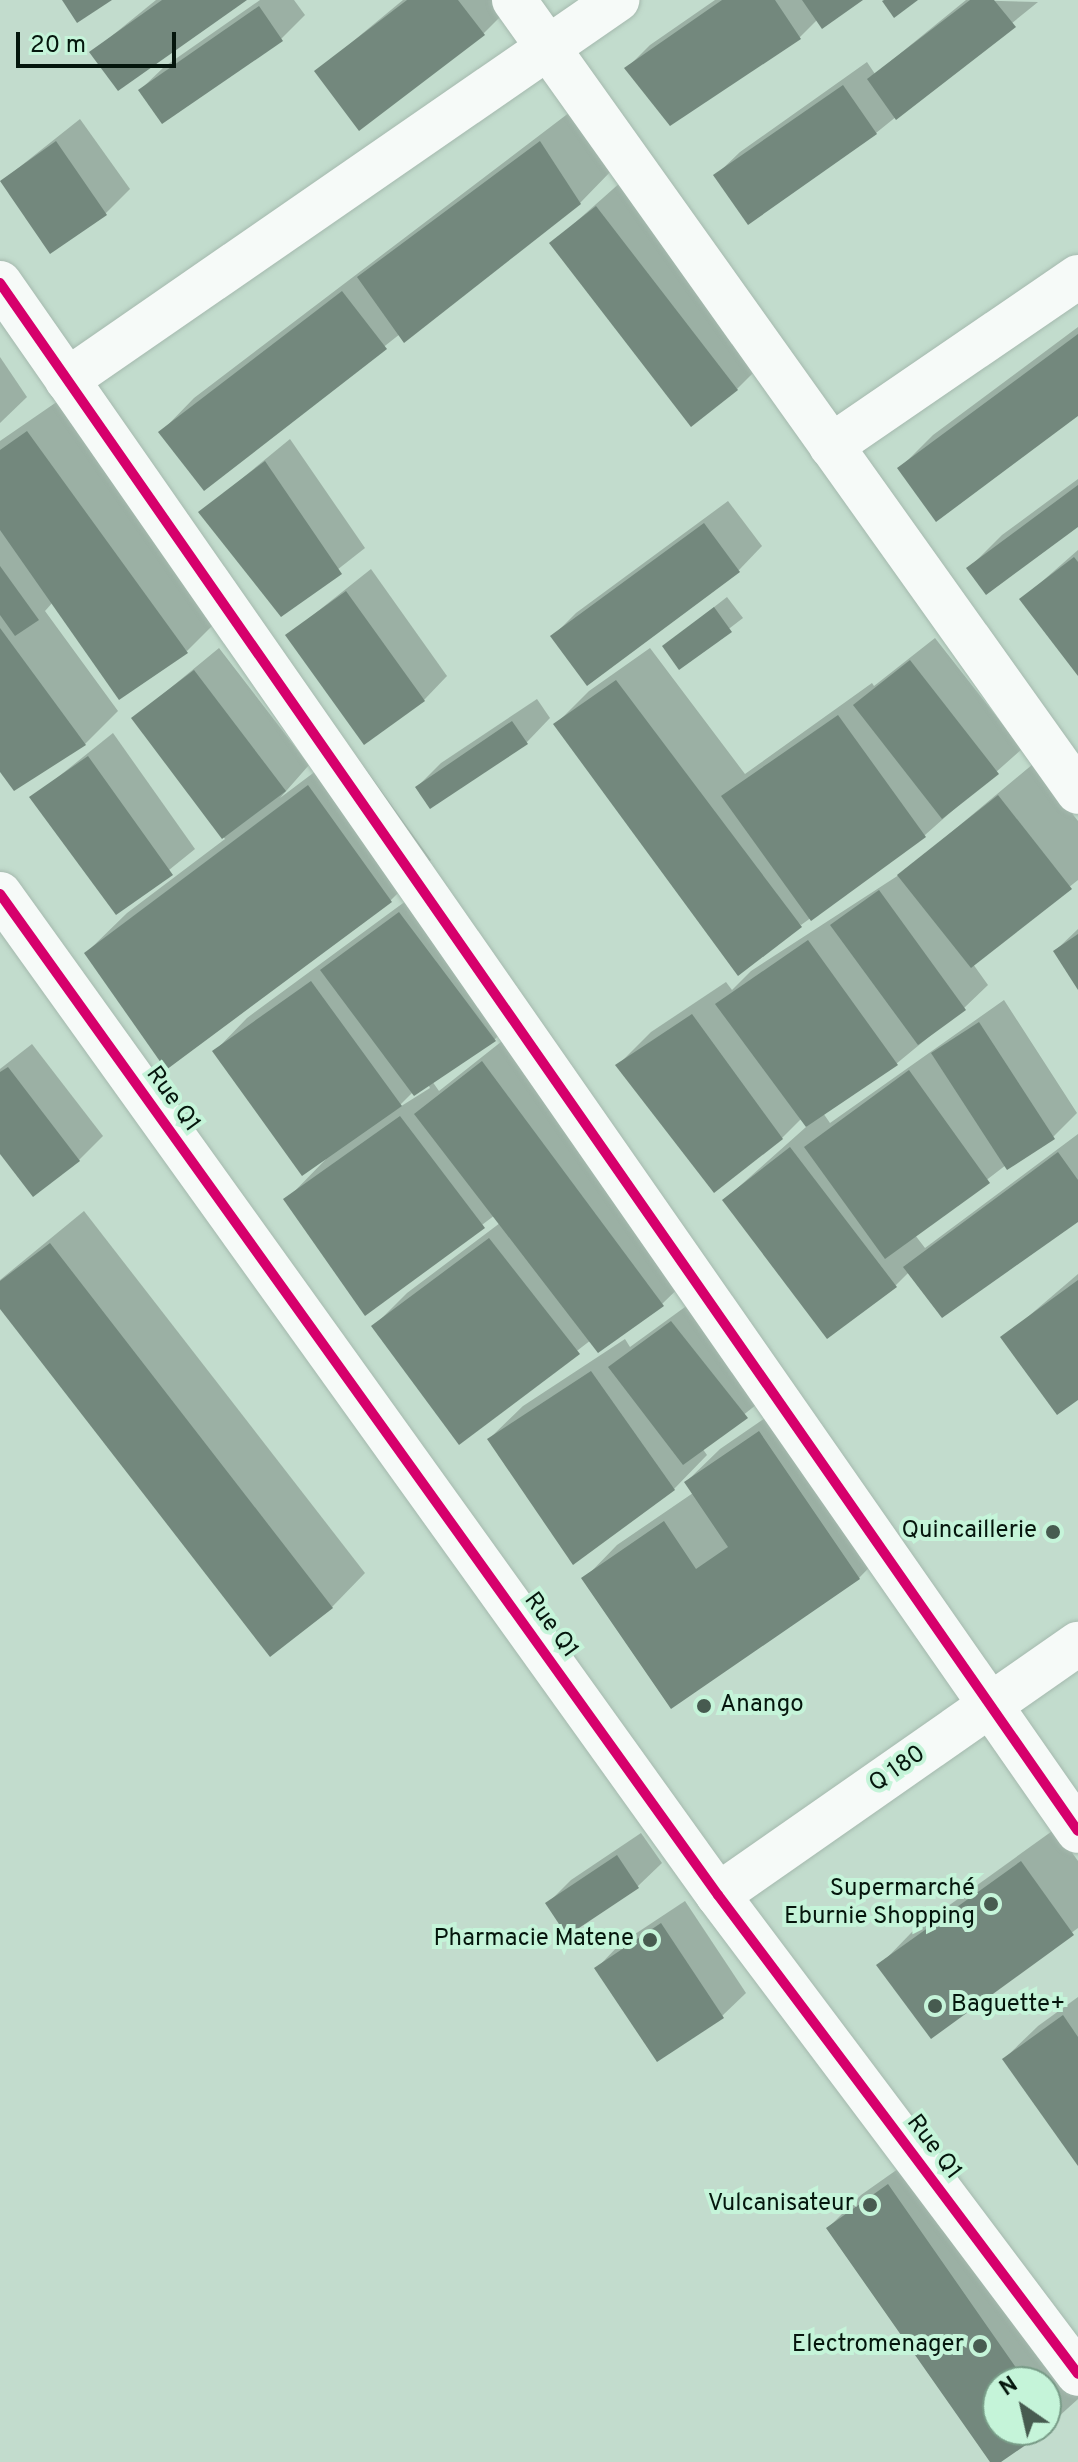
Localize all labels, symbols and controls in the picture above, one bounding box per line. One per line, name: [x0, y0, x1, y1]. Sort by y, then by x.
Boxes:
scale bar: [20, 16, 180, 66]
text: 20 m: [30, 31, 86, 61]
street label: Rue Q1: [139, 1062, 205, 1138]
place label: Quincaillerie: [902, 1518, 1037, 1546]
marker: Quincaillerie: [1044, 1523, 1062, 1541]
street label: Rue Q1: [517, 1588, 583, 1664]
place label: Anango: [720, 1692, 804, 1720]
marker: Anango: [695, 1697, 713, 1715]
street label: Q 180: [864, 1740, 932, 1800]
place label: Supermarché Eburnie Shopping: [784, 1876, 975, 1932]
marker: Supermarché Eburnie Shopping: [982, 1895, 1000, 1913]
place label: Pharmacie Matene: [433, 1926, 634, 1954]
marker: Pharmacie Matene: [641, 1931, 659, 1949]
place label: Baguette+: [951, 1992, 1065, 2020]
marker: Baguette+: [926, 1997, 944, 2015]
street label: Rue Q1: [899, 2110, 967, 2186]
place label: Vulcanisateur: [708, 2191, 854, 2219]
marker: Vulcanisateur: [861, 2196, 879, 2214]
place label: Electromenager: [792, 2332, 964, 2360]
marker: Electromenager: [971, 2337, 989, 2355]
north arrow: [982, 2366, 1062, 2446]
text: N: [995, 2372, 1024, 2403]

